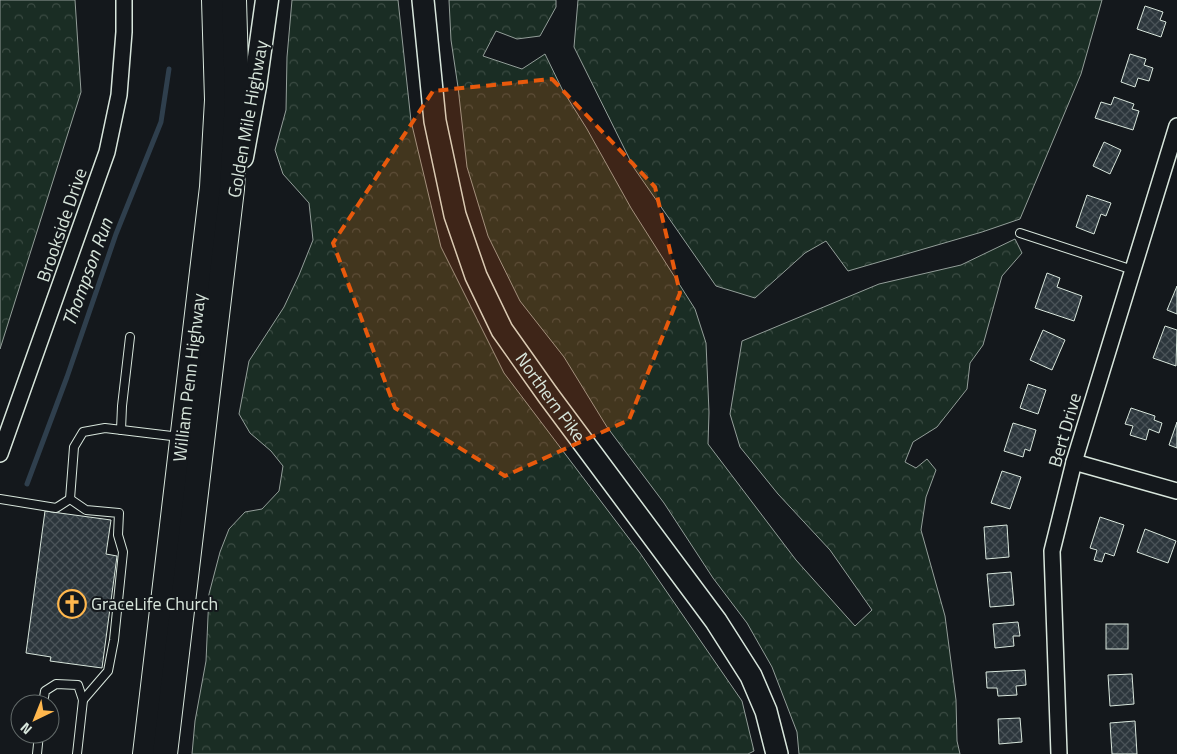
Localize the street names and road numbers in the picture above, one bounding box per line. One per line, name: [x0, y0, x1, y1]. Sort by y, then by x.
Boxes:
street label: Golden Mile Highway: [220, 38, 275, 200]
street label: Brookside Drive: [29, 164, 94, 285]
street label: William Penn Highway: [166, 292, 212, 463]
street label: Northern Pike: [509, 347, 592, 447]
street label: Bert Drive: [1041, 390, 1088, 470]

